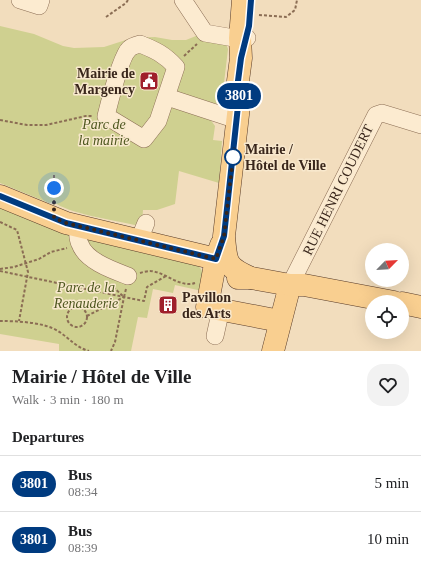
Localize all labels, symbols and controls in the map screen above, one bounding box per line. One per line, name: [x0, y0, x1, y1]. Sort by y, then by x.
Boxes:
place label: Mairie de Margency: [74, 66, 135, 97]
public building icon: Mairie de Margency: [138, 70, 160, 92]
line badge: 3801: [211, 83, 267, 109]
text: 3801: [225, 88, 253, 103]
park label: Parc de la mairie: [79, 117, 129, 148]
street label: RUE HENRI COUDERT: [300, 122, 376, 258]
place label: Mairie / Hôtel de Ville: [245, 142, 326, 173]
marker: Mairie / Hôtel de Ville: [224, 148, 242, 166]
your location: [44, 178, 64, 198]
north arrow: [365, 243, 409, 287]
map controls: [365, 243, 409, 339]
park label: Parc de la Renauderie: [53, 280, 118, 311]
place label: Pavillon des Arts: [182, 290, 231, 321]
building icon: Pavillon des Arts: [157, 294, 179, 316]
button: locate: [365, 295, 409, 339]
button: heart: [367, 364, 409, 406]
text: Mairie / Hôtel de Ville: [12, 366, 191, 387]
text: Walk · 3 min · 180 m: [12, 392, 124, 407]
text: Departures: [12, 429, 84, 445]
text: Bus: [68, 467, 92, 483]
text: 5 min: [374, 475, 409, 491]
text: 3801: [20, 476, 48, 491]
text: 08:34: [68, 484, 98, 499]
text: Bus: [68, 523, 92, 539]
text: 10 min: [367, 531, 409, 547]
text: 3801: [20, 532, 48, 547]
text: 08:39: [68, 540, 98, 555]

